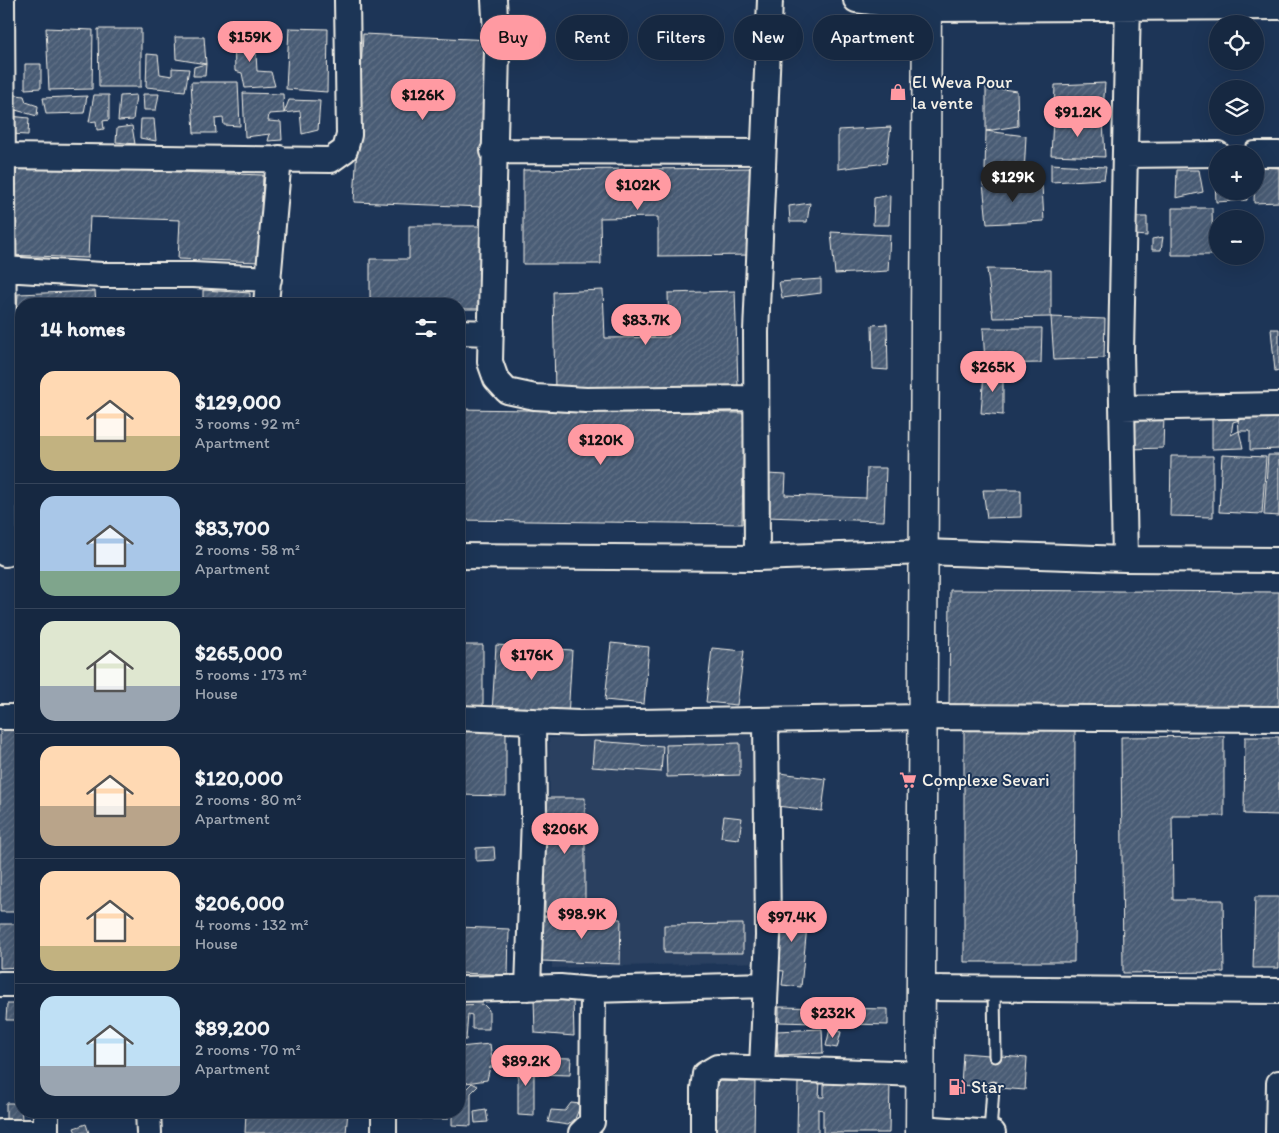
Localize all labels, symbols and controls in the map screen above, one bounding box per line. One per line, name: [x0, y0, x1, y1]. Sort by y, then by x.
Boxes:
chip: Buy: [480, 15, 546, 60]
chip: Rent: [556, 15, 628, 60]
chip: Filters: [638, 15, 724, 60]
chip: New: [734, 15, 803, 60]
chip: Apartment: [813, 15, 933, 60]
map controls: [1209, 15, 1264, 265]
button: locate: [1209, 15, 1264, 70]
pin: $159K: [215, 20, 285, 63]
text: $159K: [229, 27, 271, 46]
place label: El Weva Pour la vente: [912, 71, 1013, 114]
pin: $126K: [388, 78, 458, 121]
button: layers: [1209, 80, 1264, 135]
shop icon: El Weva Pour la vente: [888, 82, 908, 102]
text: $126K: [402, 85, 444, 104]
pin: $91.2K: [1037, 96, 1119, 138]
text: $91.2K: [1055, 102, 1101, 121]
button: +: [1209, 145, 1264, 200]
pin: $129K: [978, 160, 1048, 203]
text: $129K: [992, 167, 1034, 186]
pin: $102K: [603, 168, 673, 211]
text: $102K: [616, 175, 660, 194]
button: −: [1209, 210, 1264, 265]
pin: $83.7K: [605, 304, 687, 346]
text: $83.7K: [622, 310, 670, 329]
icon: filters: [412, 314, 440, 342]
text: 14 homes: [40, 316, 125, 341]
pin: $265K: [958, 350, 1028, 393]
text: $265K: [971, 357, 1015, 376]
text: $129,000: [195, 389, 281, 414]
icon: home: [80, 391, 140, 451]
text: 3 rooms · 92 m²: [195, 414, 300, 433]
pin: $120K: [566, 424, 636, 466]
text: $120K: [579, 430, 623, 449]
text: Apartment: [195, 433, 270, 452]
text: $83,700: [195, 515, 270, 540]
icon: home: [80, 516, 140, 576]
text: 2 rooms · 58 m²: [195, 540, 300, 559]
text: Apartment: [195, 559, 270, 578]
pin: $176K: [497, 638, 567, 681]
text: $265,000: [195, 640, 283, 665]
icon: home: [80, 641, 140, 701]
text: $176K: [511, 645, 553, 664]
text: 5 rooms · 173 m²: [195, 665, 307, 684]
text: House: [195, 684, 238, 703]
text: $120,000: [195, 765, 283, 790]
icon: home: [80, 766, 140, 826]
place label: Complexe Sevari: [922, 769, 1050, 791]
supermarket icon: Complexe Sevari: [898, 770, 918, 790]
text: 2 rooms · 80 m²: [195, 790, 301, 809]
text: Apartment: [195, 809, 270, 828]
pin: $206K: [530, 812, 600, 855]
text: $206K: [542, 819, 588, 838]
text: $206,000: [195, 890, 285, 915]
icon: home: [80, 891, 140, 951]
pin: $98.9K: [541, 898, 623, 940]
pin: $97.4K: [751, 900, 833, 943]
text: $98.9K: [558, 904, 606, 923]
text: $97.4K: [768, 907, 816, 926]
text: 4 rooms · 132 m²: [195, 915, 309, 934]
text: House: [195, 934, 238, 953]
pin: $232K: [798, 996, 868, 1039]
text: $232K: [811, 1003, 855, 1022]
text: $89,200: [195, 1015, 270, 1040]
icon: home: [80, 1016, 140, 1076]
text: 2 rooms · 70 m²: [195, 1040, 301, 1059]
pin: $89.2K: [485, 1044, 567, 1087]
text: $89.2K: [502, 1051, 550, 1070]
text: Apartment: [195, 1059, 270, 1078]
place label: Star: [971, 1076, 1004, 1098]
fuel station icon: Star: [947, 1077, 967, 1097]

